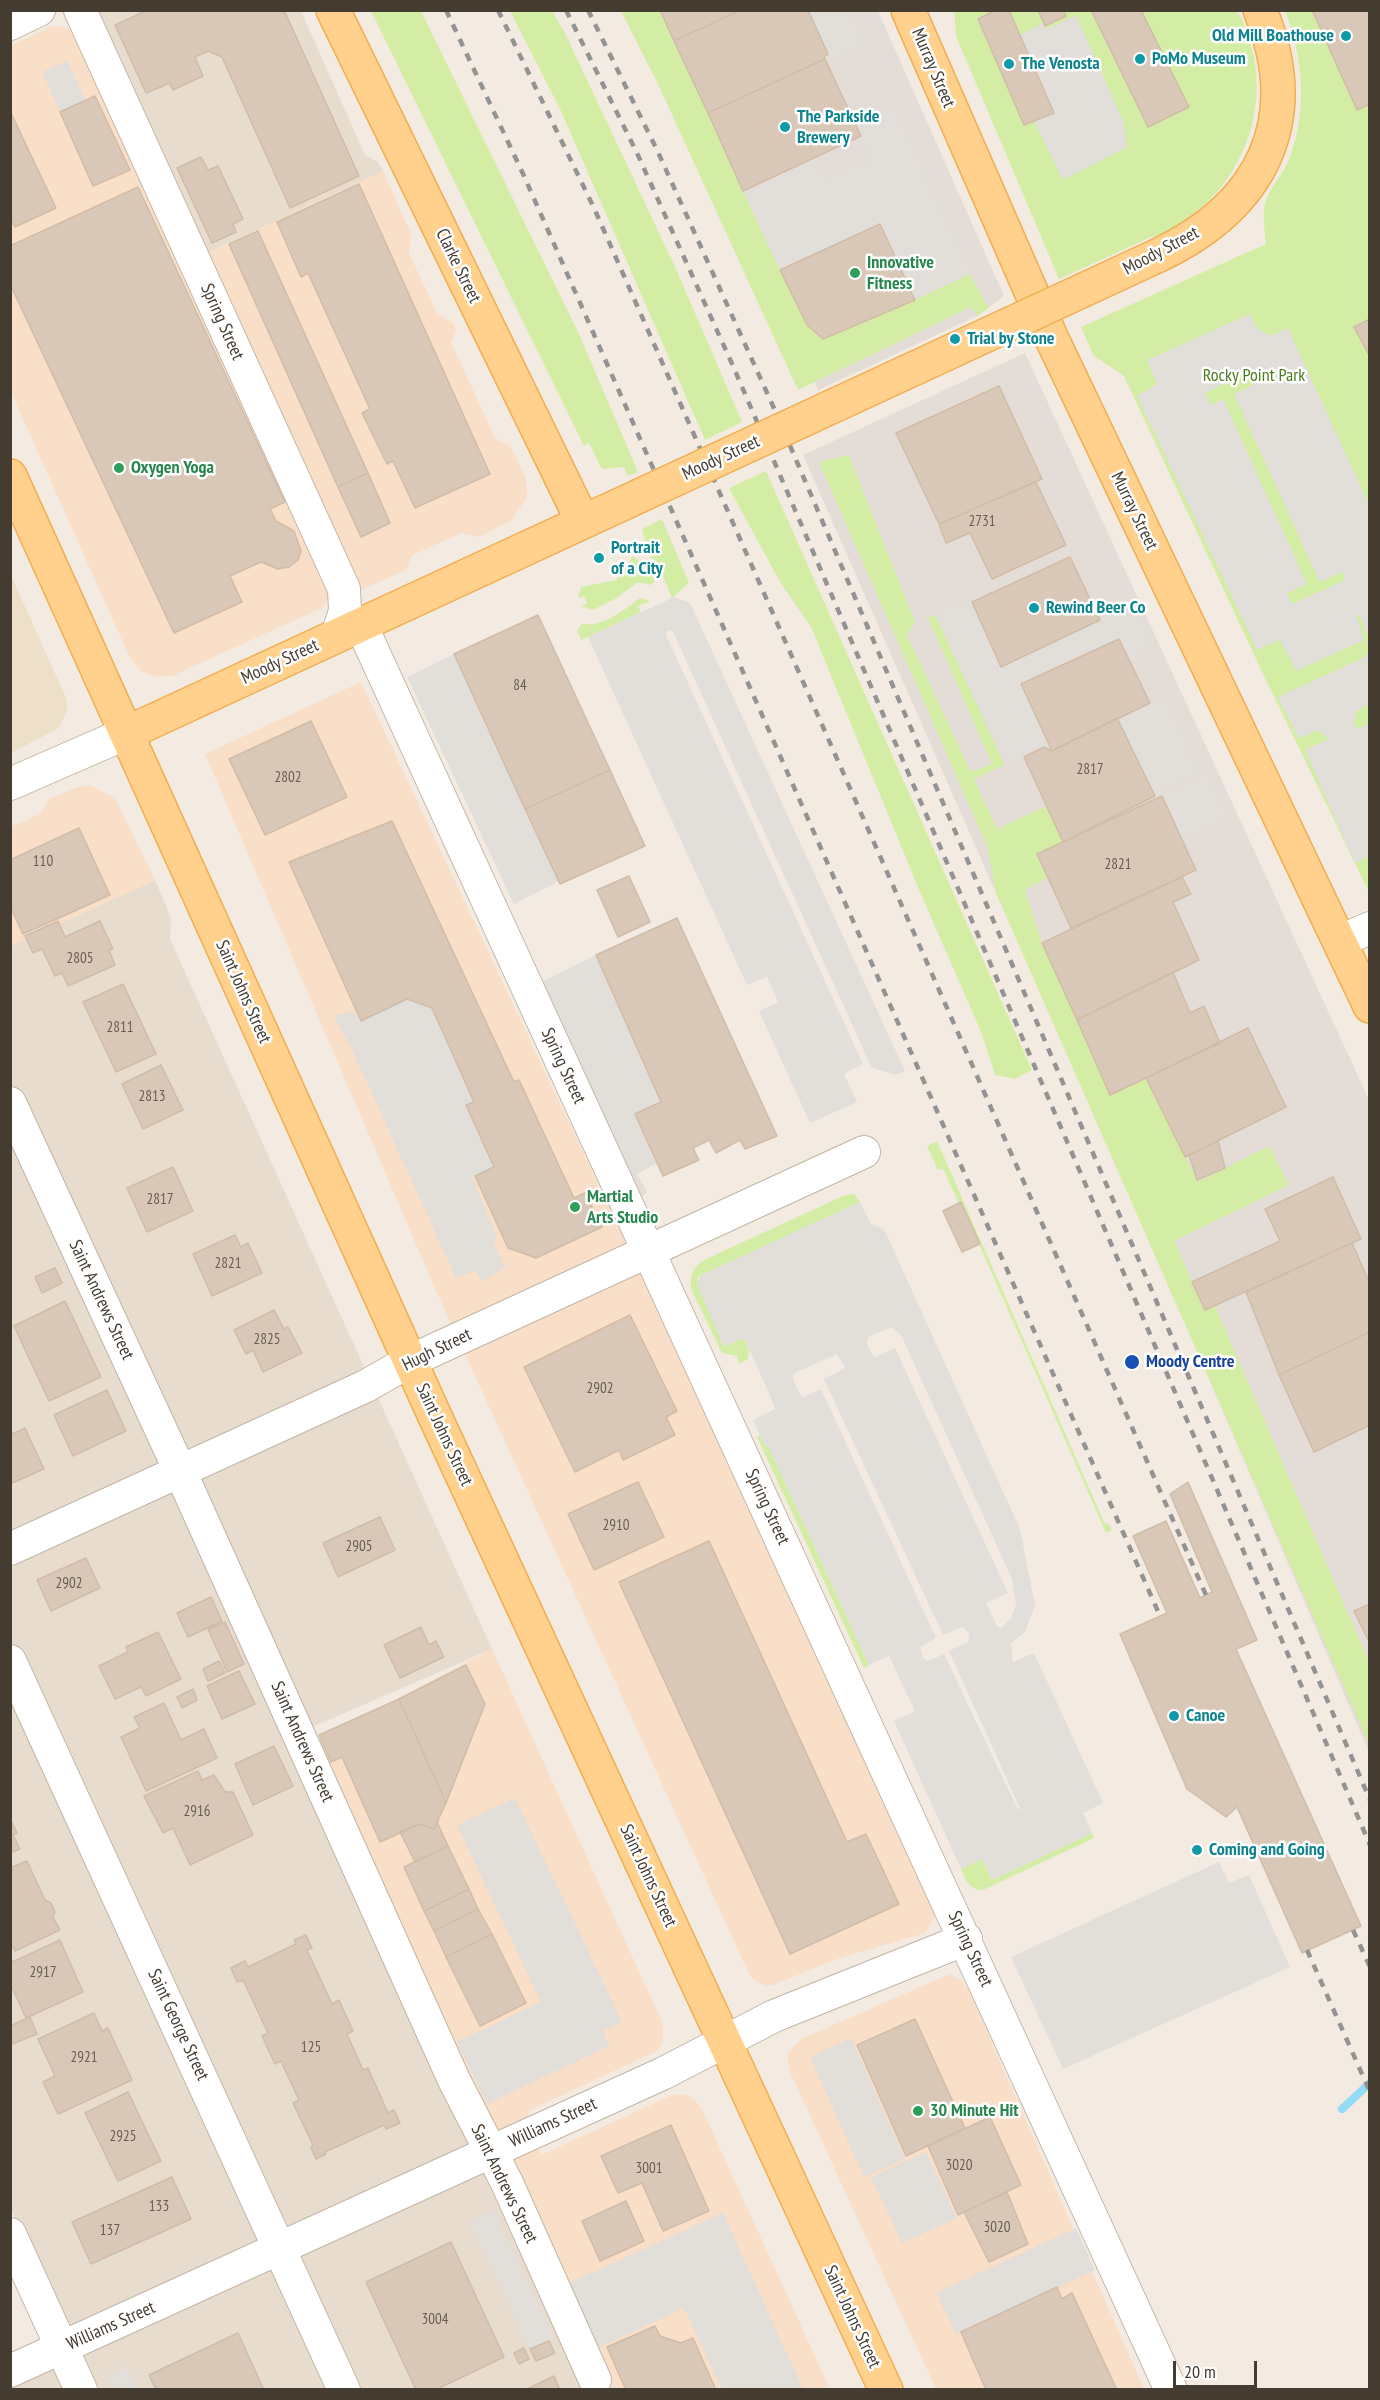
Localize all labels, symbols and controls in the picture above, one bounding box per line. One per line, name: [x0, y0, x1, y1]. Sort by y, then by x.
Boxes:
street label: Murray Street: [907, 25, 959, 111]
place label: Old Mill Boathouse: [1212, 25, 1334, 47]
marker: Old Mill Boathouse: [1339, 29, 1353, 43]
place label: PoMo Museum: [1152, 48, 1246, 70]
marker: PoMo Museum: [1133, 52, 1147, 66]
place label: The Venosta: [1021, 53, 1100, 75]
marker: The Venosta: [1002, 57, 1016, 71]
place label: The Parkside Brewery: [797, 106, 879, 148]
marker: The Parkside Brewery: [778, 120, 792, 134]
street label: Moody Street: [1119, 222, 1203, 280]
street label: Clarke Street: [431, 225, 485, 307]
place label: Innovative Fitness: [867, 252, 934, 294]
marker: Innovative Fitness: [848, 266, 862, 280]
street label: Spring Street: [196, 281, 248, 363]
place label: Trial by Stone: [967, 328, 1054, 350]
marker: Trial by Stone: [948, 332, 962, 346]
park label: Rocky Point Park: [1203, 365, 1305, 387]
street label: Moody Street: [679, 431, 763, 485]
place label: Oxygen Yoga: [131, 457, 214, 479]
marker: Oxygen Yoga: [112, 461, 126, 475]
street label: Murray Street: [1106, 468, 1162, 554]
house number: 2731: [969, 513, 995, 531]
place label: Portrait of a City: [611, 537, 663, 580]
marker: Portrait of a City: [592, 551, 606, 565]
place label: Rewind Beer Co: [1046, 597, 1146, 619]
marker: Rewind Beer Co: [1027, 601, 1041, 615]
street label: Moody Street: [238, 635, 322, 689]
house number: 84: [513, 677, 527, 695]
house number: 2817: [1077, 761, 1103, 779]
house number: 2802: [275, 769, 301, 787]
house number: 110: [33, 853, 53, 871]
house number: 2821: [1105, 856, 1131, 874]
street label: Saint Johns Street: [211, 937, 275, 1047]
house number: 2805: [67, 950, 93, 968]
house number: 2811: [107, 1019, 133, 1037]
street label: Spring Street: [536, 1025, 590, 1107]
house number: 2813: [139, 1088, 165, 1106]
place label: Martial Arts Studio: [587, 1186, 658, 1228]
house number: 2817: [147, 1191, 173, 1209]
marker: Martial Arts Studio: [568, 1200, 582, 1214]
street label: Saint Andrews Street: [64, 1237, 138, 1363]
house number: 2821: [215, 1255, 241, 1273]
street label: Hugh Street: [399, 1324, 475, 1376]
house number: 2825: [254, 1331, 280, 1349]
place label: Moody Centre: [1146, 1351, 1235, 1373]
marker: Moody Centre: [1123, 1353, 1141, 1371]
street label: Saint Johns Street: [411, 1380, 477, 1490]
house number: 2902: [587, 1380, 613, 1398]
street label: Spring Street: [740, 1466, 794, 1548]
house number: 2910: [603, 1517, 629, 1535]
house number: 2905: [346, 1538, 372, 1556]
house number: 2902: [56, 1575, 82, 1593]
street label: Saint Andrews Street: [266, 1678, 338, 1806]
place label: Canoe: [1186, 1705, 1225, 1727]
marker: Canoe: [1167, 1709, 1181, 1723]
house number: 2916: [184, 1803, 210, 1821]
street label: Saint Johns Street: [615, 1821, 681, 1931]
place label: Coming and Going: [1209, 1839, 1325, 1861]
marker: Coming and Going: [1190, 1843, 1204, 1857]
street label: Spring Street: [943, 1908, 997, 1990]
house number: 2917: [30, 1964, 56, 1982]
street label: Saint George Street: [143, 1966, 213, 2084]
house number: 125: [301, 2039, 321, 2057]
house number: 2921: [71, 2049, 97, 2067]
street label: Williams Street: [506, 2093, 600, 2153]
place label: 30 Minute Hit: [930, 2100, 1019, 2122]
marker: 30 Minute Hit: [911, 2104, 925, 2118]
street label: Saint Andrews Street: [466, 2121, 542, 2247]
house number: 2925: [110, 2128, 136, 2146]
house number: 3020: [946, 2157, 972, 2175]
house number: 3001: [636, 2160, 662, 2178]
house number: 133: [149, 2198, 169, 2216]
house number: 3020: [984, 2219, 1010, 2237]
house number: 137: [100, 2222, 120, 2240]
street label: Saint Johns Street: [819, 2262, 885, 2372]
street label: Williams Street: [63, 2297, 159, 2355]
house number: 3004: [422, 2311, 448, 2329]
scale bar: [1176, 2349, 1260, 2387]
text: 20 m: [1184, 2360, 1216, 2383]

